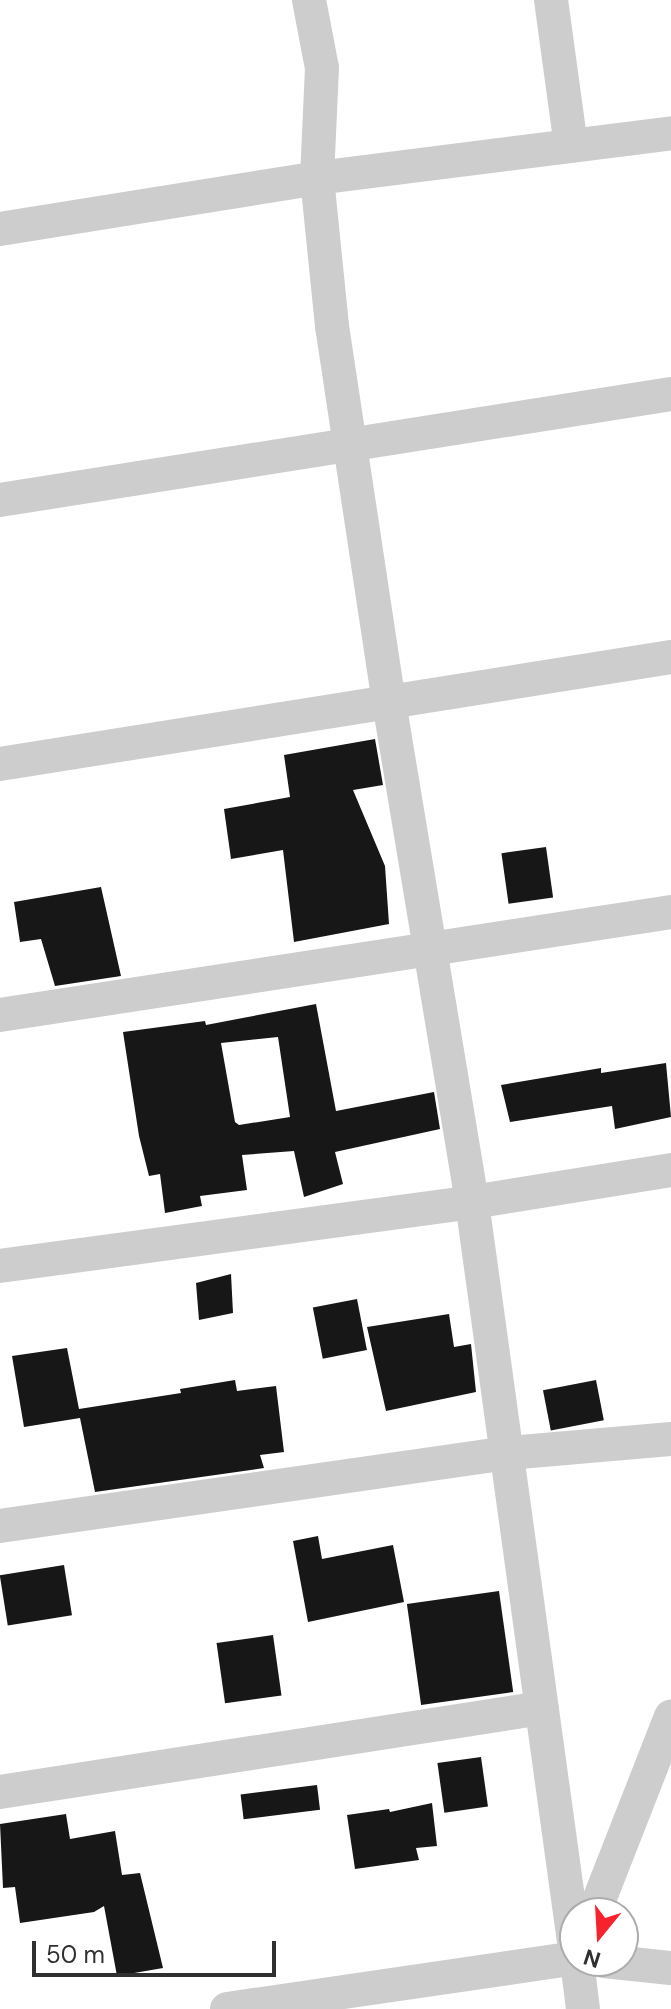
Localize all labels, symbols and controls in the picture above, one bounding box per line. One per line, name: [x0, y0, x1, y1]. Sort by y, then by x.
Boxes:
north arrow: [559, 1897, 639, 1977]
scale bar: [36, 1925, 280, 1975]
text: 50 m: [46, 1939, 105, 1970]
text: N: [580, 1942, 604, 1975]

